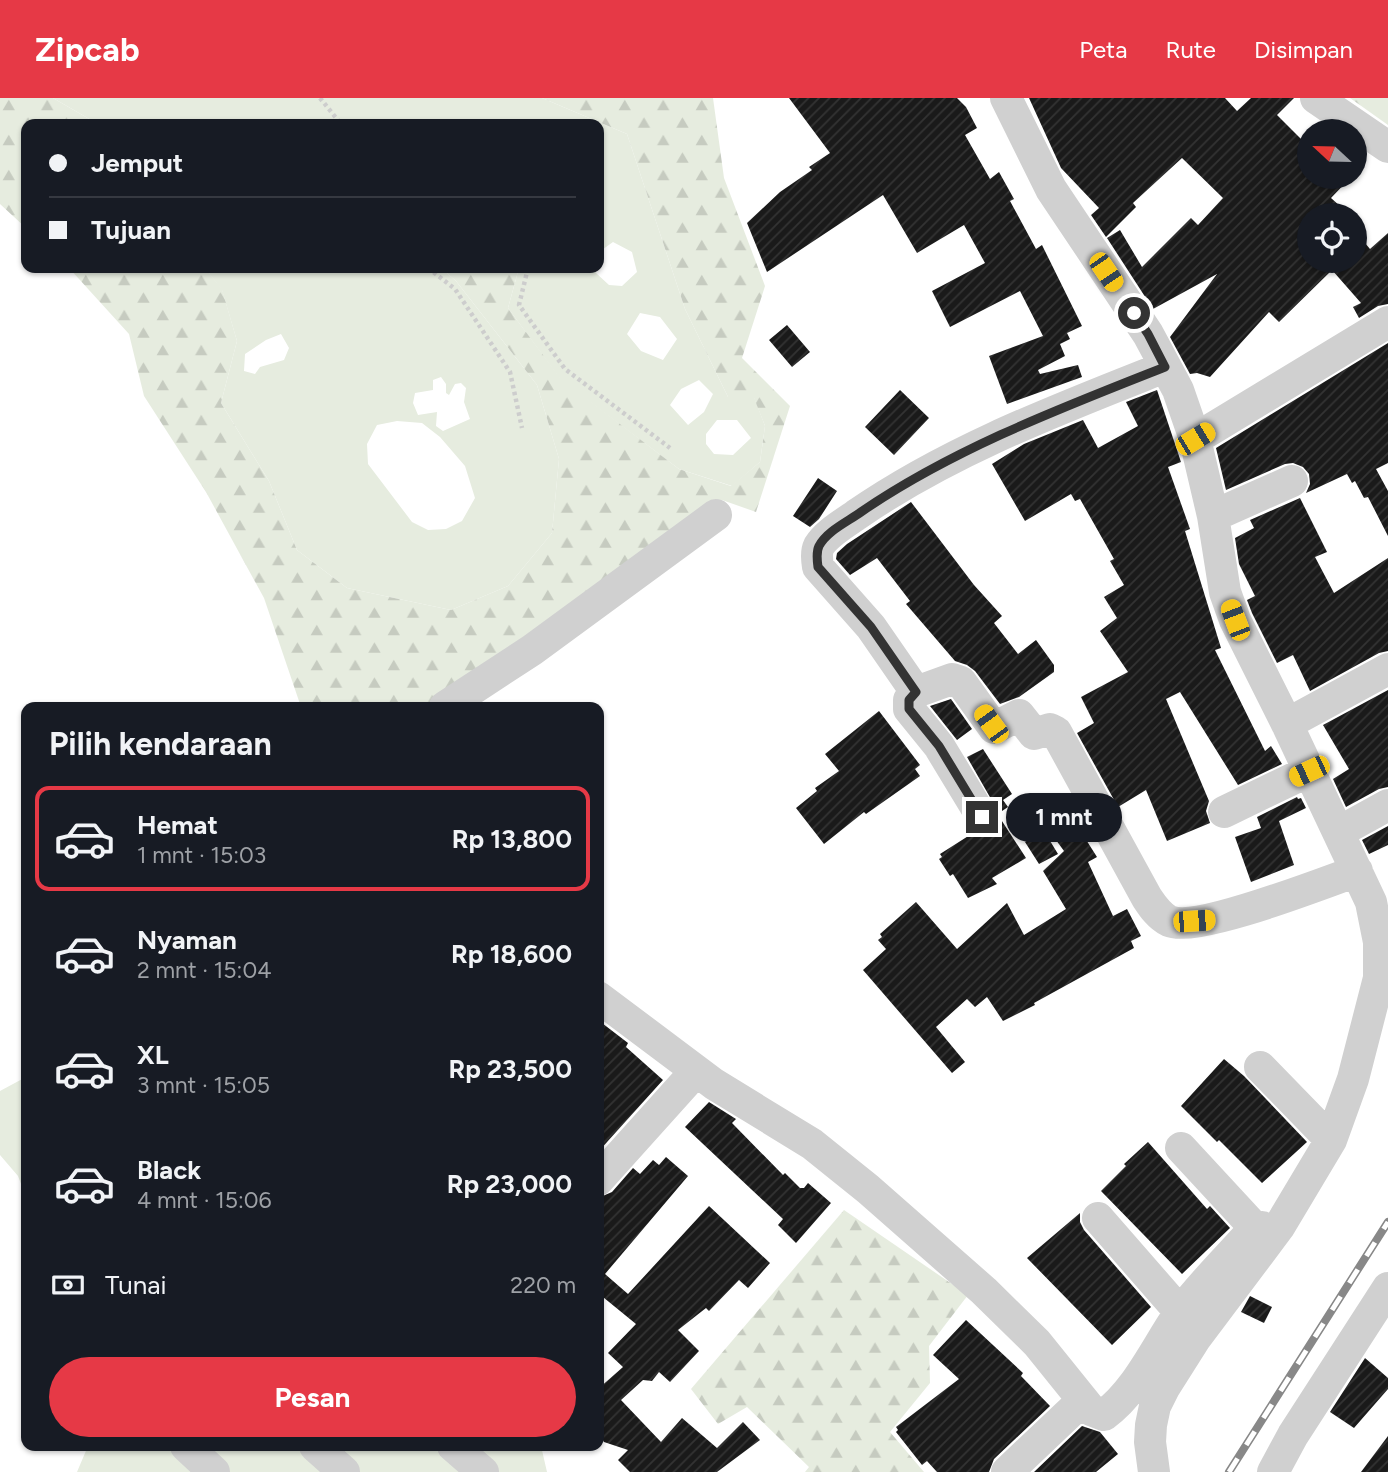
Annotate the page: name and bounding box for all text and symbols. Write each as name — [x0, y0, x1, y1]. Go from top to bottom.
text: Zipcab — [35, 30, 140, 69]
text: Peta — [1079, 35, 1127, 64]
text: Rute — [1165, 35, 1216, 64]
text: Disimpan — [1254, 35, 1353, 64]
north arrow — [1297, 119, 1367, 189]
map controls — [1297, 119, 1367, 273]
text: Jemput — [91, 147, 183, 179]
button: locate — [1297, 203, 1367, 273]
text: Tujuan — [91, 214, 171, 246]
car — [1086, 249, 1127, 295]
route start — [1118, 297, 1150, 329]
car — [1172, 419, 1219, 459]
car — [1218, 597, 1253, 643]
car — [971, 701, 1012, 747]
text: Pilih kendaraan — [49, 725, 272, 763]
car — [1286, 753, 1333, 789]
callout: 1 mnt — [1006, 792, 1122, 842]
route end — [966, 801, 998, 833]
text: 1 mnt — [1035, 803, 1093, 831]
icon: car — [53, 807, 116, 870]
text: Hemat — [137, 809, 218, 841]
text: Rp 13,800 — [452, 823, 572, 855]
text: 1 mnt · 15:03 — [137, 841, 266, 869]
car — [1173, 909, 1216, 933]
icon: car — [53, 922, 116, 985]
text: Nyaman — [137, 924, 237, 956]
text: Rp 18,600 — [451, 938, 572, 970]
text: 2 mnt · 15:04 — [137, 956, 271, 984]
icon: car — [53, 1037, 116, 1100]
text: XL — [137, 1039, 169, 1071]
text: Rp 23,500 — [448, 1053, 572, 1085]
text: 3 mnt · 15:05 — [137, 1071, 270, 1099]
icon: car — [53, 1152, 116, 1215]
text: Black — [137, 1154, 201, 1186]
text: Rp 23,000 — [447, 1168, 572, 1200]
text: 4 mnt · 15:06 — [137, 1186, 272, 1214]
icon: cash — [49, 1266, 87, 1304]
text: Tunai — [105, 1269, 166, 1301]
text: 220 m — [510, 1271, 576, 1299]
button: Pesan — [49, 1357, 576, 1437]

